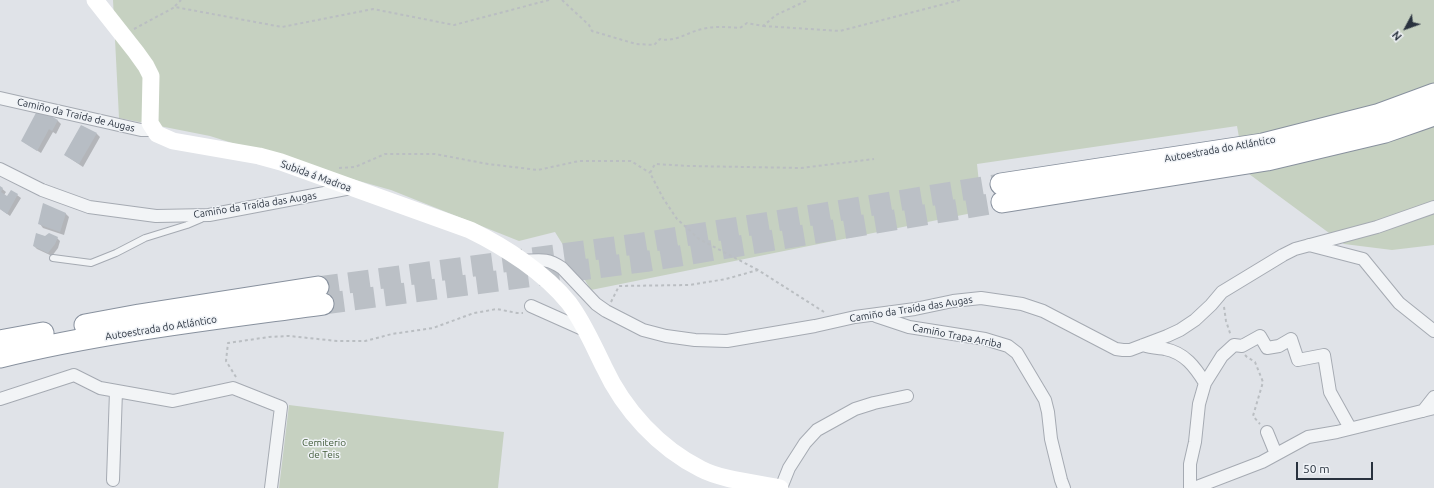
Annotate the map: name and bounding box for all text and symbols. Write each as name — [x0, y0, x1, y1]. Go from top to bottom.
north arrow — [1386, 8, 1426, 48]
text: N — [1390, 29, 1404, 43]
street label: Camiño da Traida de Augas — [16, 96, 136, 134]
street label: Autoestrada do Atlántico — [1163, 133, 1277, 165]
street label: Subida á Madroa — [279, 158, 353, 194]
street label: Camiño da Traída das Augas — [193, 189, 317, 221]
street label: Camiño da Traída das Augas — [849, 293, 973, 325]
street label: Autoestrada do Atlántico — [104, 313, 218, 343]
street label: Camiño Trapa Arriba — [911, 321, 1003, 351]
park label: Cemiterio de Teis — [302, 437, 346, 460]
scale bar — [1298, 454, 1375, 480]
text: 50 m — [1303, 462, 1330, 475]

